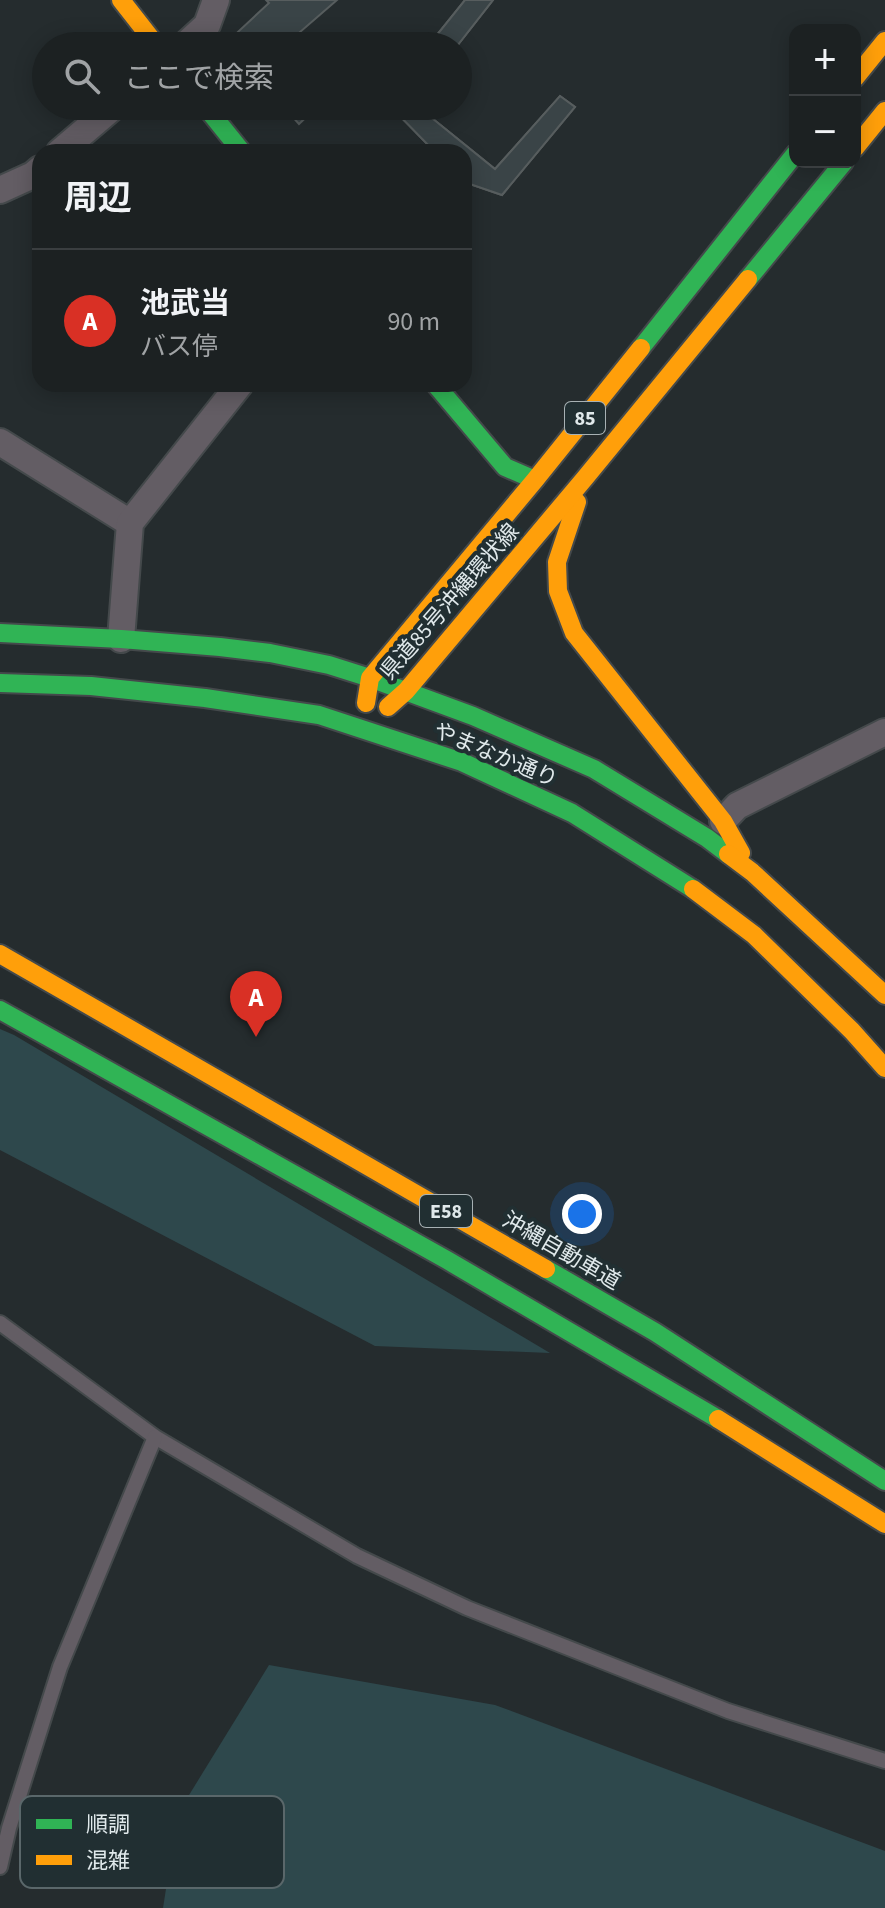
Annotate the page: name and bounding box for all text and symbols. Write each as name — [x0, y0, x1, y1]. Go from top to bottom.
map controls — [789, 24, 861, 168]
button: + — [789, 24, 861, 96]
search box — [32, 32, 472, 120]
icon: search — [60, 54, 104, 98]
text: ここで検索 — [124, 57, 274, 100]
button: − — [789, 96, 861, 168]
text: 周辺 — [64, 174, 132, 223]
text: 池武当 — [140, 282, 230, 325]
text: A — [83, 303, 97, 340]
text: 90 m — [387, 303, 440, 340]
text: バス停 — [140, 328, 218, 365]
road number: 85 — [565, 402, 605, 434]
street label: 県道85号沖縄環状線 — [373, 516, 527, 687]
street label: やまなか通り — [429, 714, 563, 795]
pin: A — [230, 971, 282, 1037]
your location — [562, 1194, 602, 1234]
road number: E58 — [420, 1195, 472, 1227]
street label: 沖縄自動車道 — [496, 1204, 627, 1298]
legend — [20, 1796, 284, 1888]
text: 順調 — [86, 1809, 130, 1841]
text: 混雑 — [86, 1845, 130, 1877]

